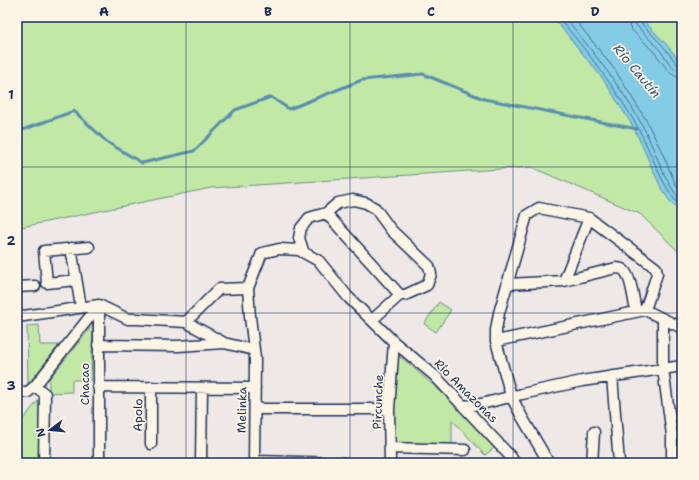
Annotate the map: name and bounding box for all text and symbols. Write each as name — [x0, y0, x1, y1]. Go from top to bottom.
text: A — [99, 3, 109, 20]
text: B — [264, 3, 272, 20]
text: C — [427, 3, 435, 20]
text: D — [590, 3, 600, 20]
water label: Río Cautín — [609, 40, 665, 102]
text: 1 — [8, 86, 14, 103]
text: 2 — [6, 232, 16, 249]
street label: Río Amazonas — [431, 356, 501, 426]
street label: Chacao — [77, 363, 93, 405]
street label: Pircunche — [369, 374, 387, 430]
text: 3 — [6, 377, 16, 394]
street label: Melinka — [234, 386, 250, 433]
street label: Apolo — [130, 398, 146, 432]
north arrow — [30, 410, 70, 450]
text: N — [32, 426, 49, 439]

